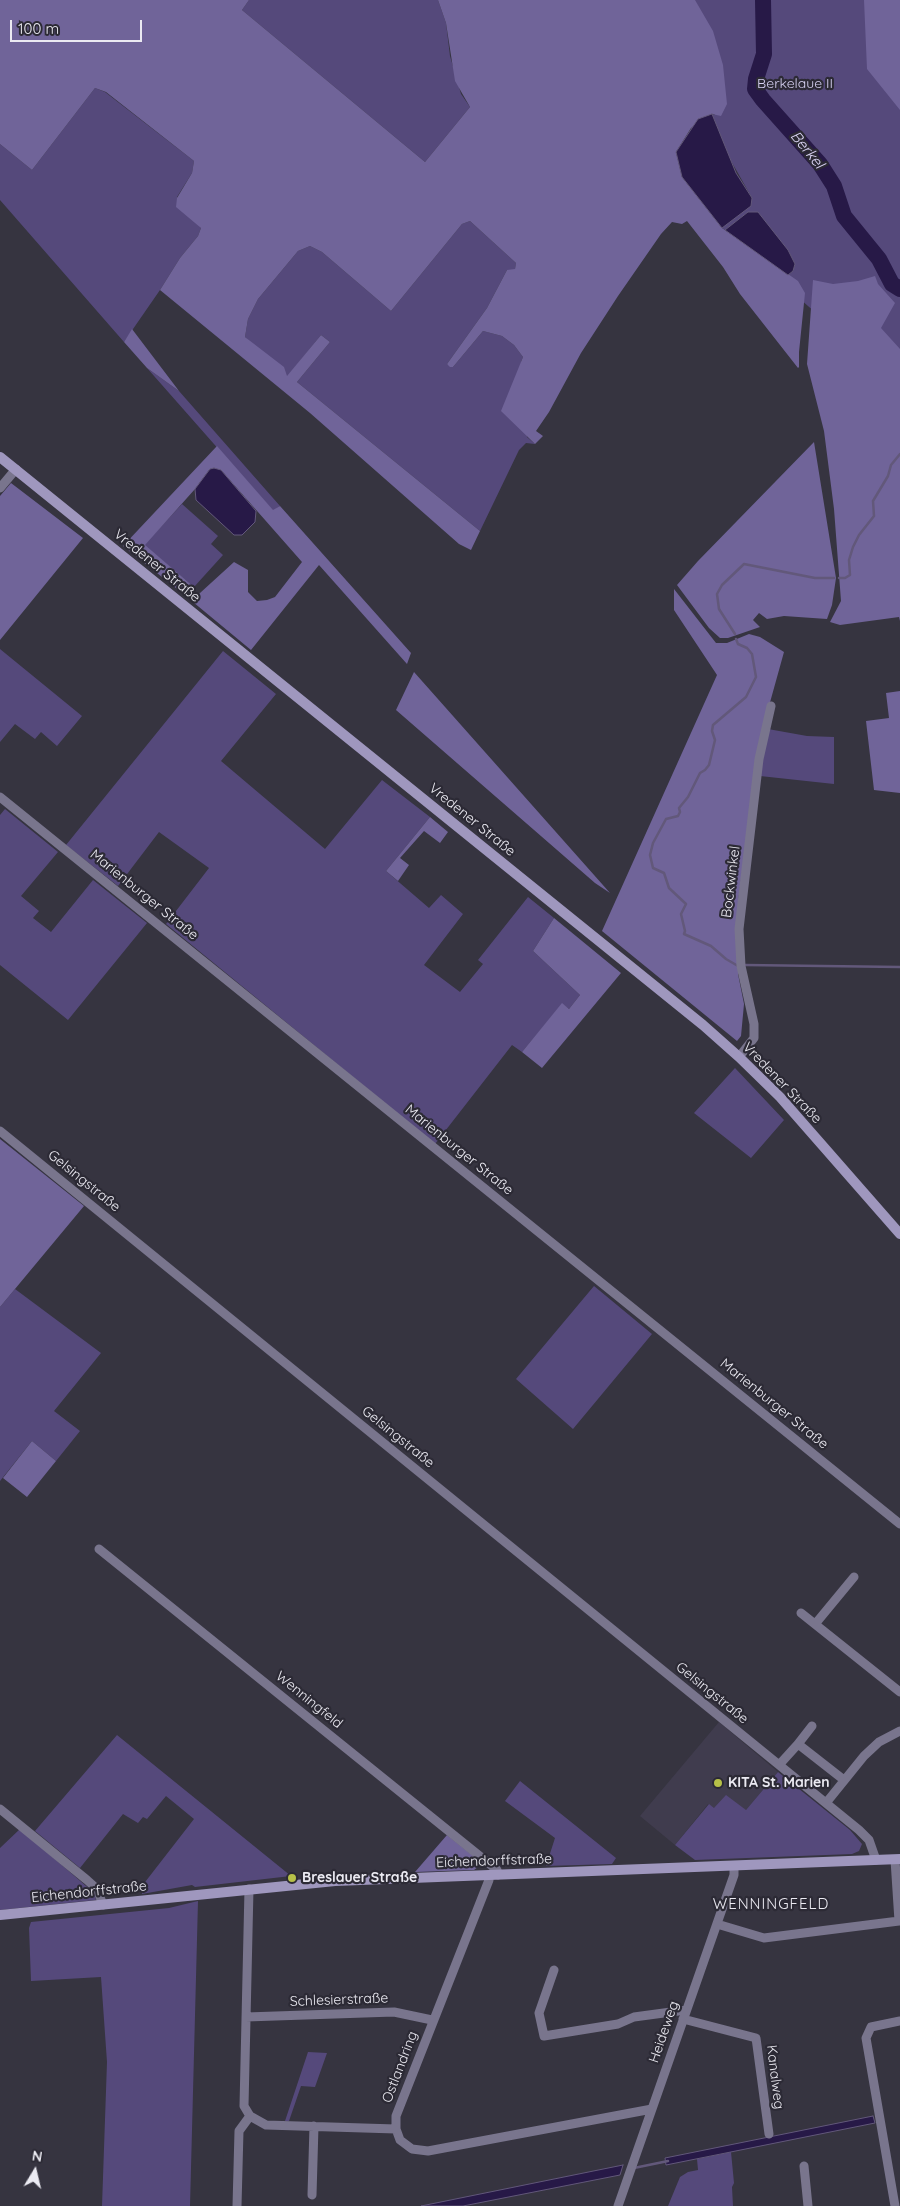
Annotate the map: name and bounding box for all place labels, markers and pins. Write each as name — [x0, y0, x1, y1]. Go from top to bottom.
place label: KITA St. Marien — [728, 1775, 830, 1791]
marker: KITA St. Marien — [712, 1777, 724, 1789]
place label: Breslauer Straße — [302, 1870, 417, 1886]
marker: Breslauer Straße — [286, 1872, 298, 1884]

